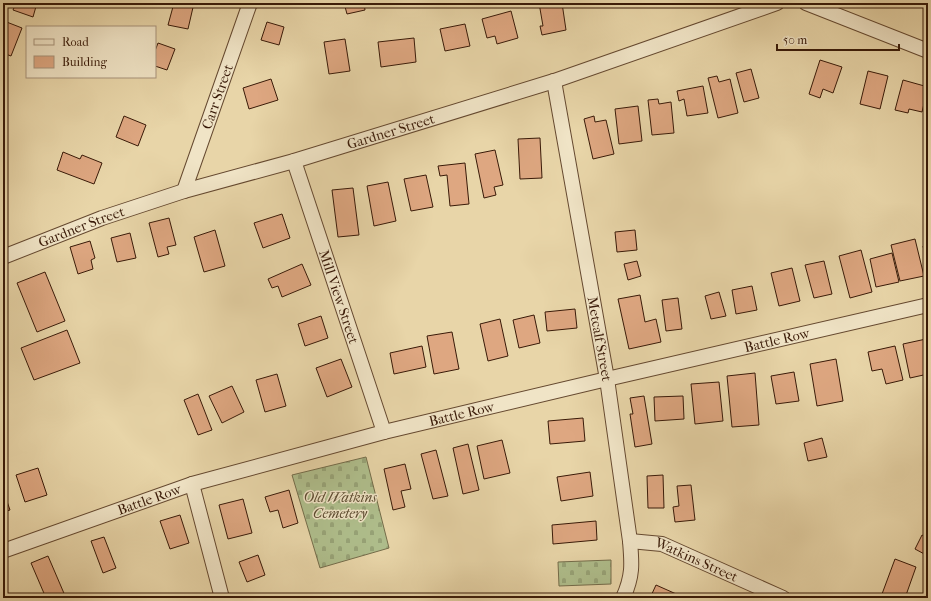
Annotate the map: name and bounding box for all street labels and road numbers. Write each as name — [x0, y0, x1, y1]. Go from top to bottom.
street label: Carr Street — [198, 62, 236, 131]
street label: Gardner Street — [345, 110, 437, 153]
street label: Gardner Street — [36, 203, 126, 251]
street label: Mill View Street — [316, 247, 363, 346]
street label: Metcalf Street — [584, 295, 616, 383]
street label: Battle Row — [743, 324, 812, 356]
street label: Battle Row — [427, 398, 496, 430]
street label: Battle Row — [115, 480, 184, 518]
street label: Watkins Street — [652, 533, 741, 585]

